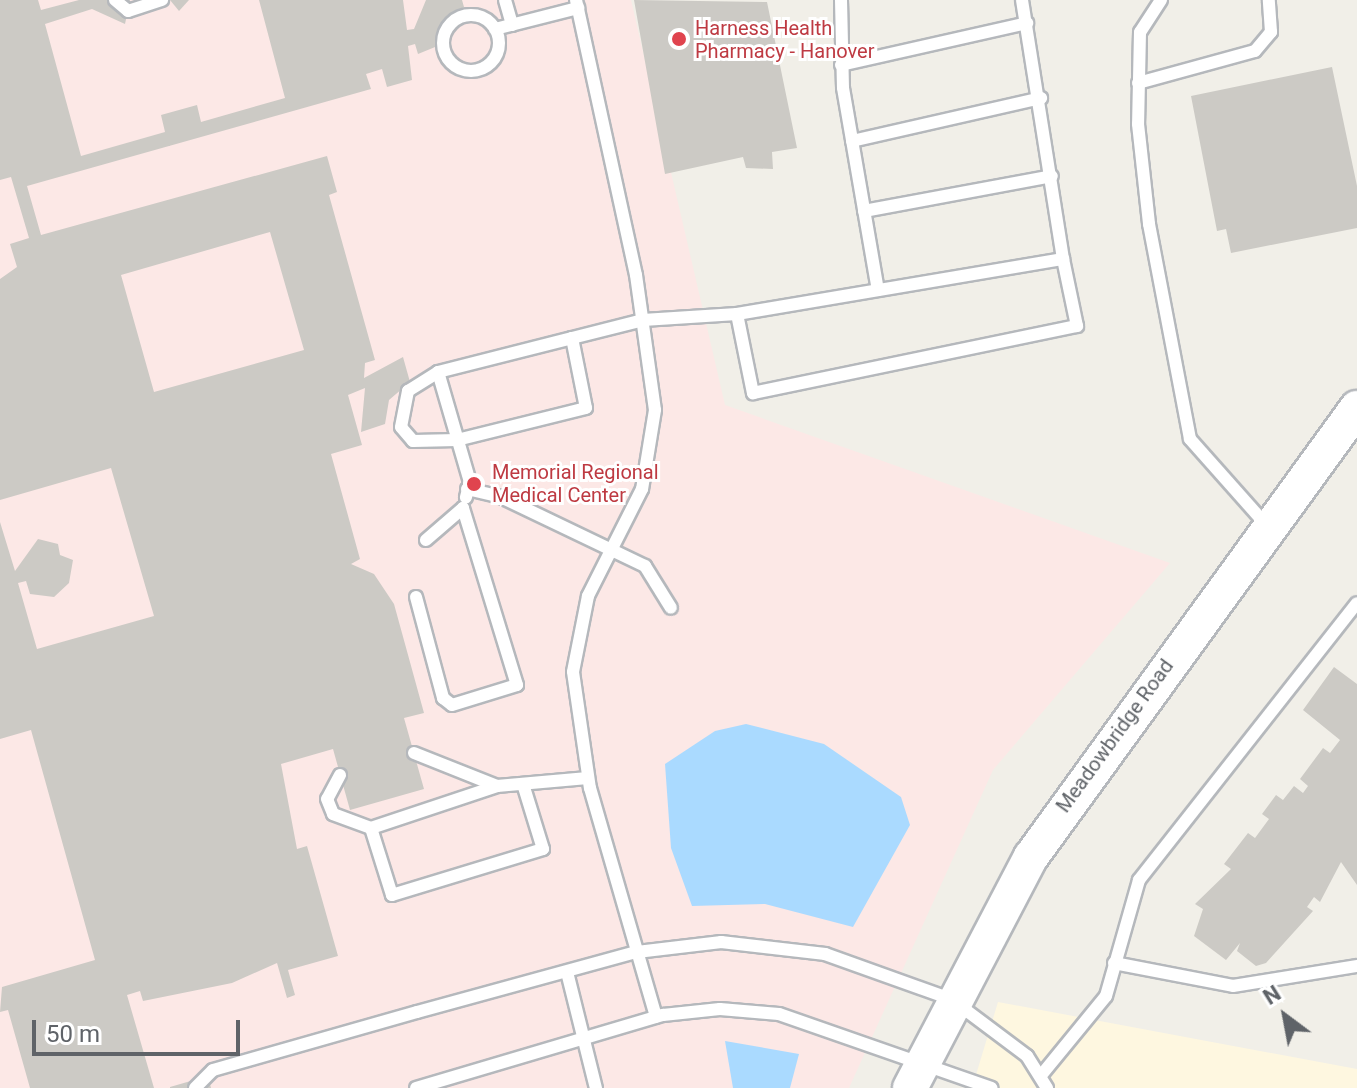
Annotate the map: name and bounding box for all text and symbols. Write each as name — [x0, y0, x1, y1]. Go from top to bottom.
place label: Harness Health Pharmacy - Hanover — [695, 16, 874, 63]
marker: Harness Health Pharmacy - Hanover — [670, 30, 688, 48]
place label: Memorial Regional Medical Center — [492, 460, 659, 507]
marker: Memorial Regional Medical Center — [463, 473, 485, 495]
street label: Meadowbridge Road — [1051, 655, 1179, 817]
north arrow — [1245, 976, 1325, 1056]
text: N — [1259, 981, 1285, 1010]
scale bar — [36, 1004, 244, 1054]
text: 50 m — [46, 1020, 100, 1048]

